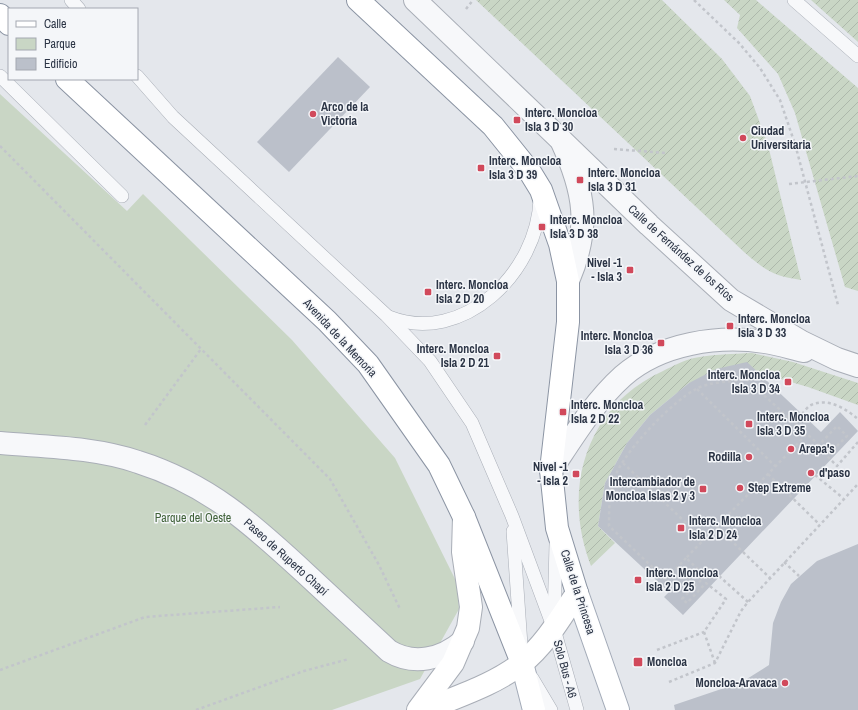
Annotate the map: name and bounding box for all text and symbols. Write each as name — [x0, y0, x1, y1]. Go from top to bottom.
legend — [8, 8, 138, 80]
text: Calle — [44, 16, 66, 32]
text: Parque — [44, 36, 76, 52]
text: Edificio — [44, 56, 77, 72]
place label: Arco de la Victoria — [321, 99, 369, 129]
place label: Interc. Moncloa Isla 3 D 30 — [525, 105, 598, 135]
marker: Arco de la Victoria — [308, 109, 318, 119]
marker: Interc. Moncloa Isla 3 D 30 — [512, 115, 522, 125]
place label: Ciudad Universitaria — [751, 123, 811, 153]
marker: Ciudad Universitaria — [738, 133, 748, 143]
place label: Interc. Moncloa Isla 3 D 39 — [489, 153, 562, 183]
marker: Interc. Moncloa Isla 3 D 39 — [476, 163, 486, 173]
place label: Interc. Moncloa Isla 3 D 31 — [588, 165, 661, 195]
marker: Interc. Moncloa Isla 3 D 31 — [575, 175, 585, 185]
street label: Calle de Fernández de los Ríos — [625, 201, 737, 305]
place label: Interc. Moncloa Isla 3 D 38 — [550, 212, 623, 242]
marker: Interc. Moncloa Isla 3 D 38 — [537, 222, 547, 232]
place label: Nivel -1 - Isla 3 — [587, 255, 623, 285]
marker: Nivel -1 - Isla 3 — [625, 265, 635, 275]
place label: Interc. Moncloa Isla 2 D 20 — [436, 277, 509, 307]
marker: Interc. Moncloa Isla 2 D 20 — [423, 287, 433, 297]
street label: Avenida de la Memoria — [299, 295, 381, 381]
place label: Interc. Moncloa Isla 3 D 33 — [738, 311, 811, 341]
marker: Interc. Moncloa Isla 3 D 33 — [725, 321, 735, 331]
place label: Interc. Moncloa Isla 3 D 36 — [581, 328, 654, 358]
marker: Interc. Moncloa Isla 3 D 36 — [656, 338, 666, 348]
place label: Interc. Moncloa Isla 2 D 21 — [417, 341, 490, 371]
marker: Interc. Moncloa Isla 2 D 21 — [492, 351, 502, 361]
place label: Interc. Moncloa Isla 3 D 34 — [708, 367, 781, 397]
marker: Interc. Moncloa Isla 3 D 34 — [783, 377, 793, 387]
place label: Interc. Moncloa Isla 2 D 22 — [571, 397, 644, 427]
marker: Interc. Moncloa Isla 2 D 22 — [558, 407, 568, 417]
place label: Interc. Moncloa Isla 3 D 35 — [757, 409, 830, 439]
marker: Interc. Moncloa Isla 3 D 35 — [744, 419, 754, 429]
place label: Arepa's — [799, 441, 835, 457]
marker: Arepa's — [786, 444, 796, 454]
place label: Rodilla — [708, 449, 742, 465]
marker: Rodilla — [744, 452, 754, 462]
place label: Nivel -1 - Isla 2 — [533, 459, 569, 489]
place label: d'paso — [819, 465, 850, 481]
marker: d'paso — [806, 468, 816, 478]
marker: Nivel -1 - Isla 2 — [571, 469, 581, 479]
place label: Intercambiador de Moncloa Islas 2 y 3 — [606, 474, 696, 504]
place label: Step Extreme — [748, 480, 811, 496]
marker: Step Extreme — [735, 483, 745, 493]
marker: Intercambiador de Moncloa Islas 2 y 3 — [698, 484, 708, 494]
park label: Parque del Oeste — [155, 510, 231, 526]
place label: Interc. Moncloa Isla 2 D 24 — [689, 513, 762, 543]
street label: Paseo de Ruperto Chapí — [240, 515, 332, 599]
marker: Interc. Moncloa Isla 2 D 24 — [676, 523, 686, 533]
street label: Calle de la Princesa — [557, 548, 599, 637]
place label: Interc. Moncloa Isla 2 D 25 — [646, 565, 719, 595]
marker: Interc. Moncloa Isla 2 D 25 — [633, 575, 643, 585]
street label: Solo Bus - A6 — [550, 638, 580, 700]
place label: Moncloa — [647, 654, 687, 670]
marker: Moncloa — [632, 656, 644, 668]
place label: Moncloa-Aravaca — [696, 675, 778, 691]
marker: Moncloa-Aravaca — [780, 678, 790, 688]

